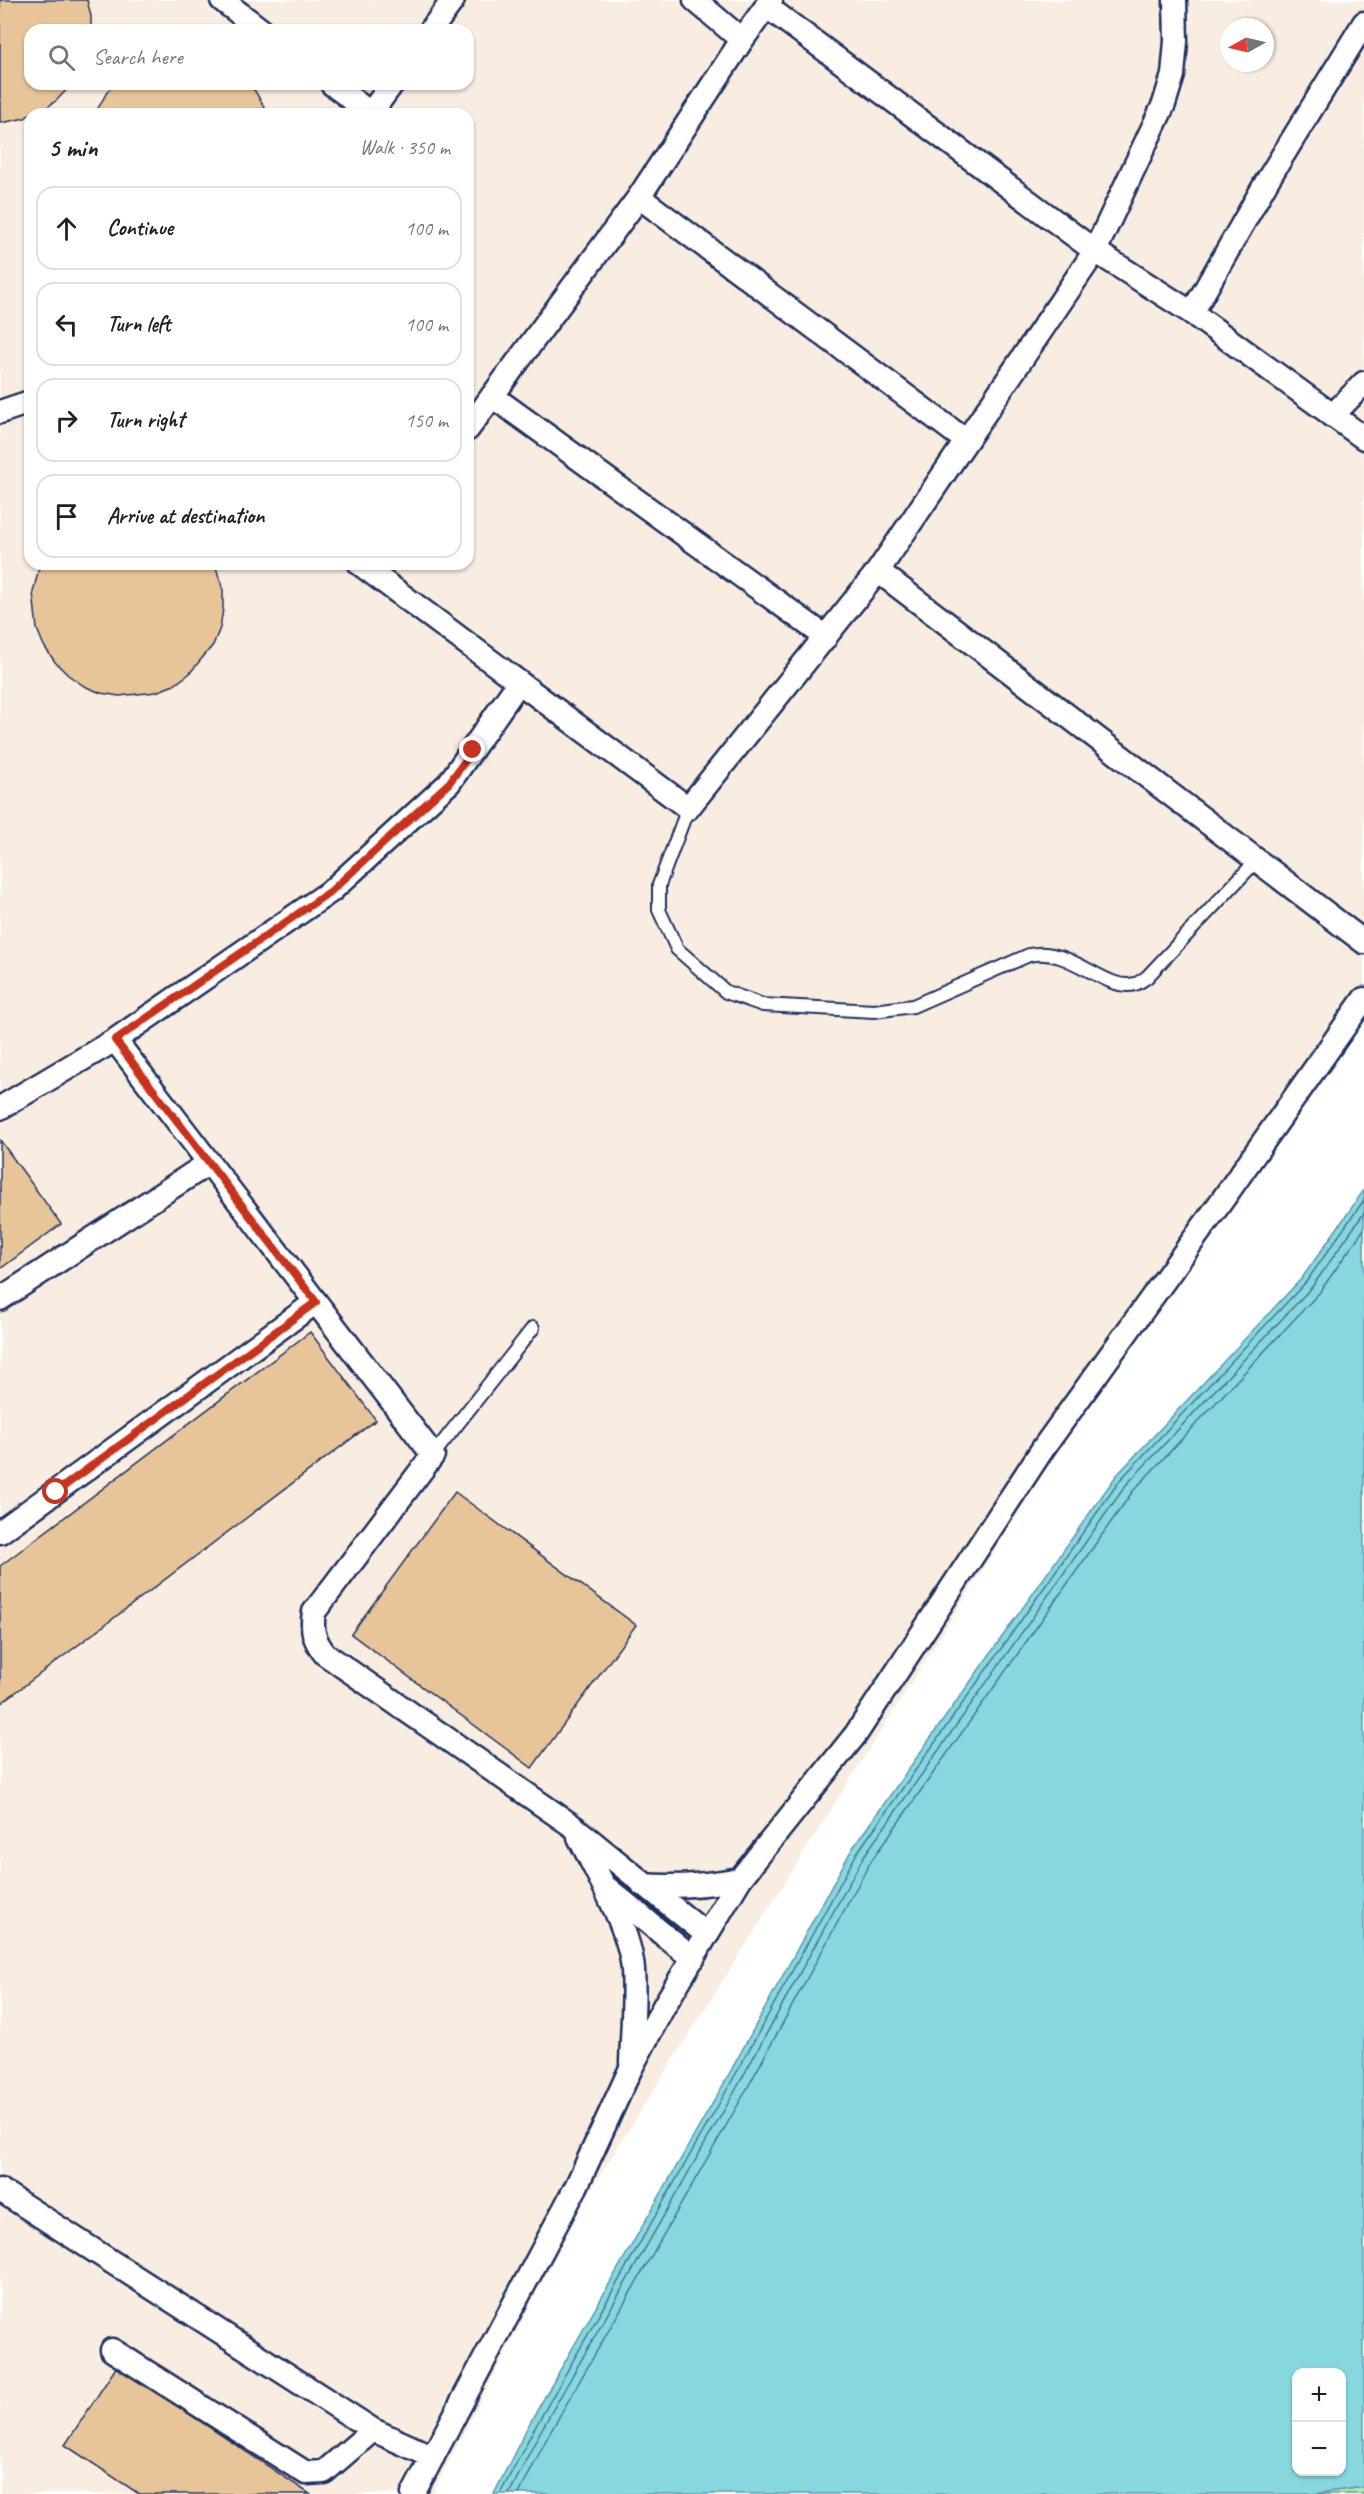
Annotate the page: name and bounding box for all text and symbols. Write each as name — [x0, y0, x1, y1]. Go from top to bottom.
north arrow — [1220, 18, 1274, 72]
search box — [24, 24, 474, 90]
icon: search — [45, 41, 78, 74]
text: Search here — [93, 43, 183, 71]
text: 5 min — [48, 131, 97, 164]
text: Walk · 350 m — [360, 135, 450, 160]
icon: ahead — [50, 212, 83, 245]
text: Continue — [107, 214, 173, 242]
text: 100 m — [405, 216, 448, 241]
icon: left — [50, 308, 83, 341]
text: Turn left — [107, 310, 171, 338]
text: 100 m — [405, 312, 448, 337]
icon: right — [50, 404, 83, 437]
text: Turn right — [107, 406, 184, 434]
text: 150 m — [405, 408, 448, 433]
icon: arrive — [50, 500, 83, 533]
text: Arrive at destination — [107, 502, 264, 530]
route end — [459, 736, 485, 762]
route start — [42, 1478, 68, 1504]
map controls — [1292, 2368, 1346, 2476]
button: + — [1292, 2368, 1346, 2422]
button: − — [1292, 2422, 1346, 2476]

